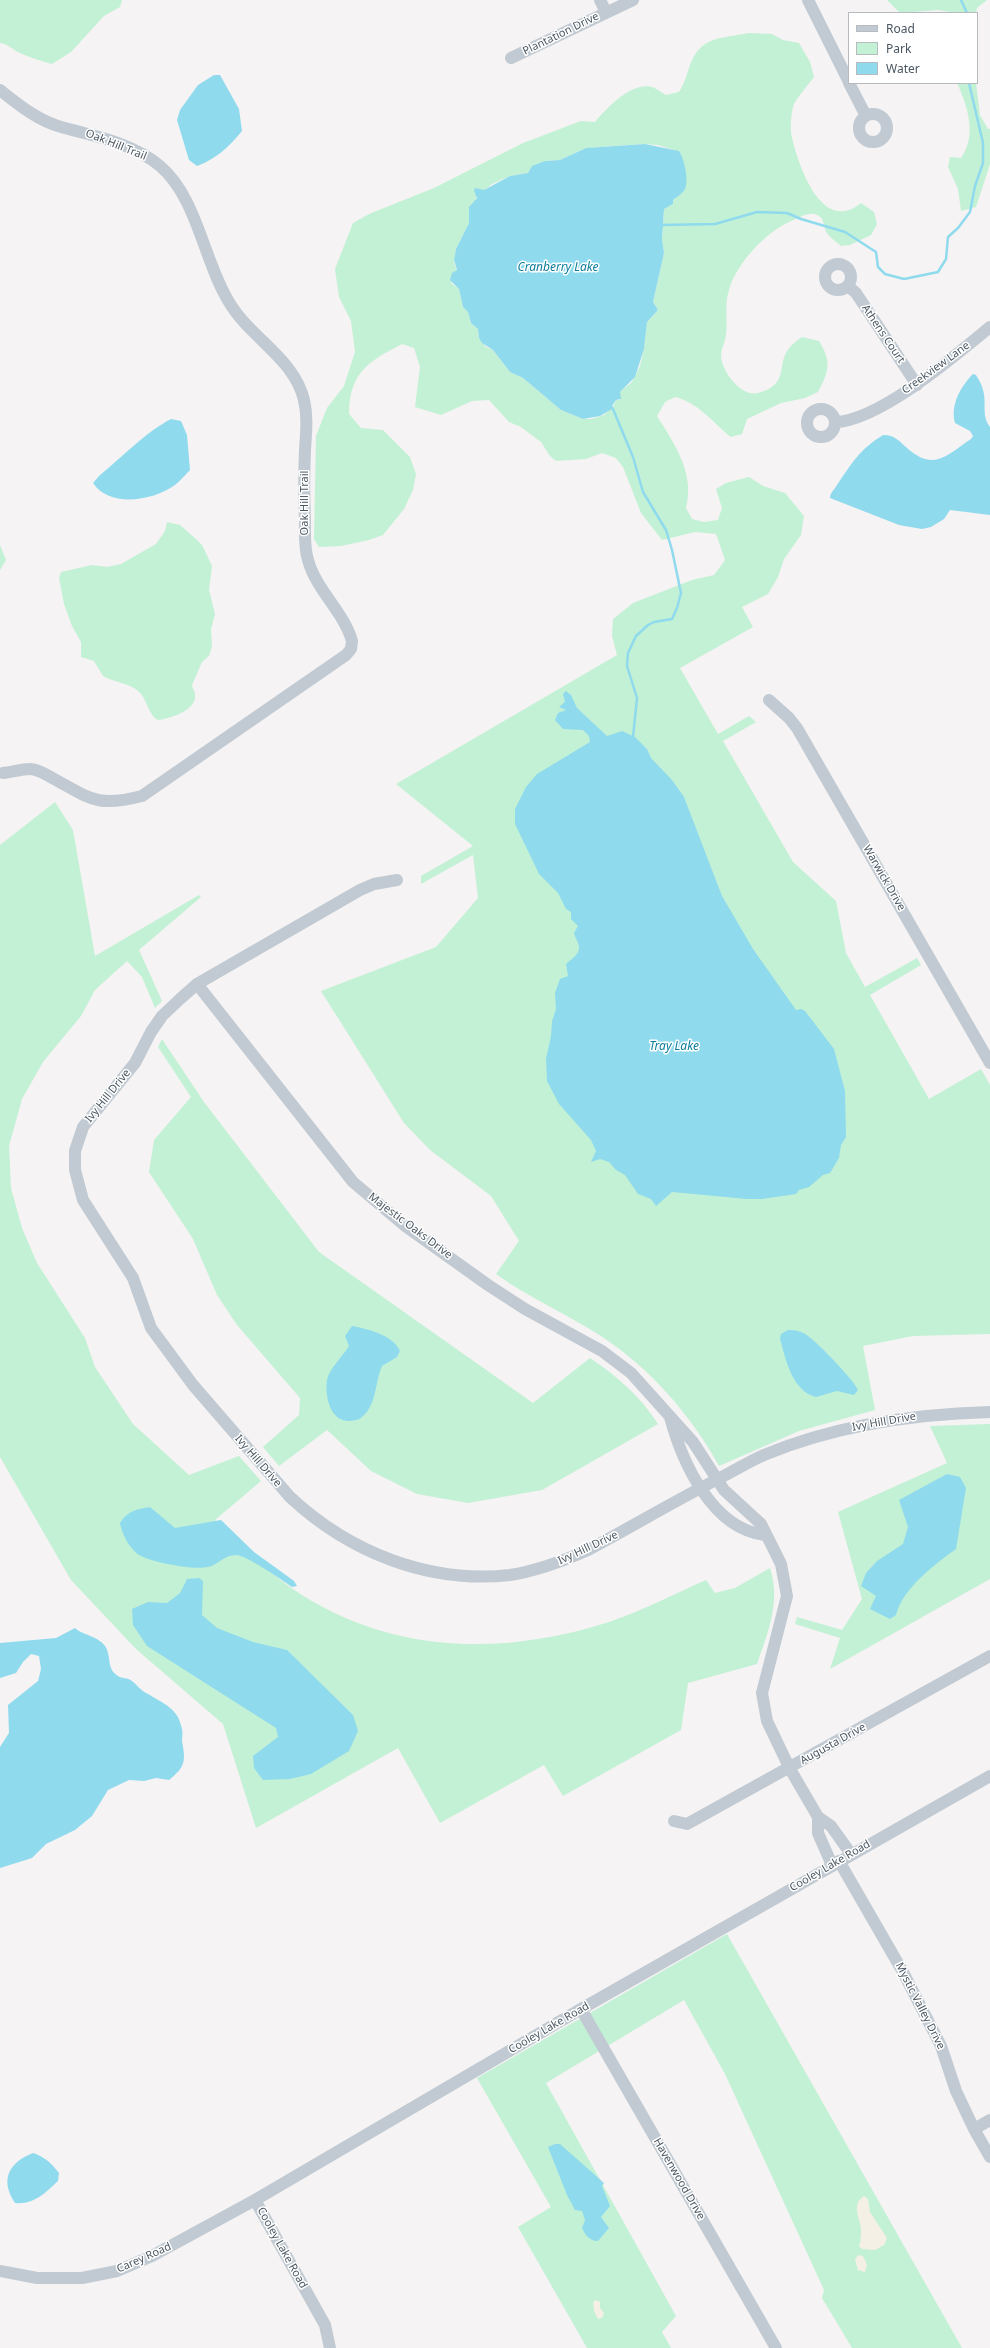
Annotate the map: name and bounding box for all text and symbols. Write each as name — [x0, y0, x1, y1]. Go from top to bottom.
street label: Plantation Drive — [521, 10, 601, 58]
legend — [848, 12, 978, 84]
text: Road — [886, 20, 915, 37]
text: Park — [886, 40, 911, 57]
text: Water — [886, 60, 920, 77]
street label: Oak Hill Trail — [84, 127, 148, 163]
water label: Cranberry Lake — [518, 261, 598, 275]
street label: Athens Court — [859, 302, 907, 366]
street label: Creekview Lane — [900, 339, 972, 397]
street label: Oak Hill Trail — [298, 471, 312, 535]
street label: Warwick Drive — [860, 843, 908, 913]
water label: Tray Lake — [649, 1040, 699, 1054]
street label: Ivy Hill Drive — [83, 1067, 133, 1125]
street label: Majestic Oaks Drive — [366, 1190, 454, 1262]
street label: Ivy Hill Drive — [851, 1410, 917, 1434]
street label: Ivy Hill Drive — [232, 1432, 284, 1490]
street label: Ivy Hill Drive — [556, 1528, 620, 1568]
street label: Augusta Drive — [798, 1721, 868, 1767]
street label: Cooley Lake Road — [787, 1838, 873, 1894]
street label: Mystic Valley Drive — [892, 1960, 948, 2052]
street label: Cooley Lake Road — [506, 2000, 592, 2056]
street label: Havenwood Drive — [650, 2136, 708, 2222]
street label: Cooley Lake Road — [254, 2205, 310, 2291]
street label: Carey Road — [115, 2240, 173, 2276]

